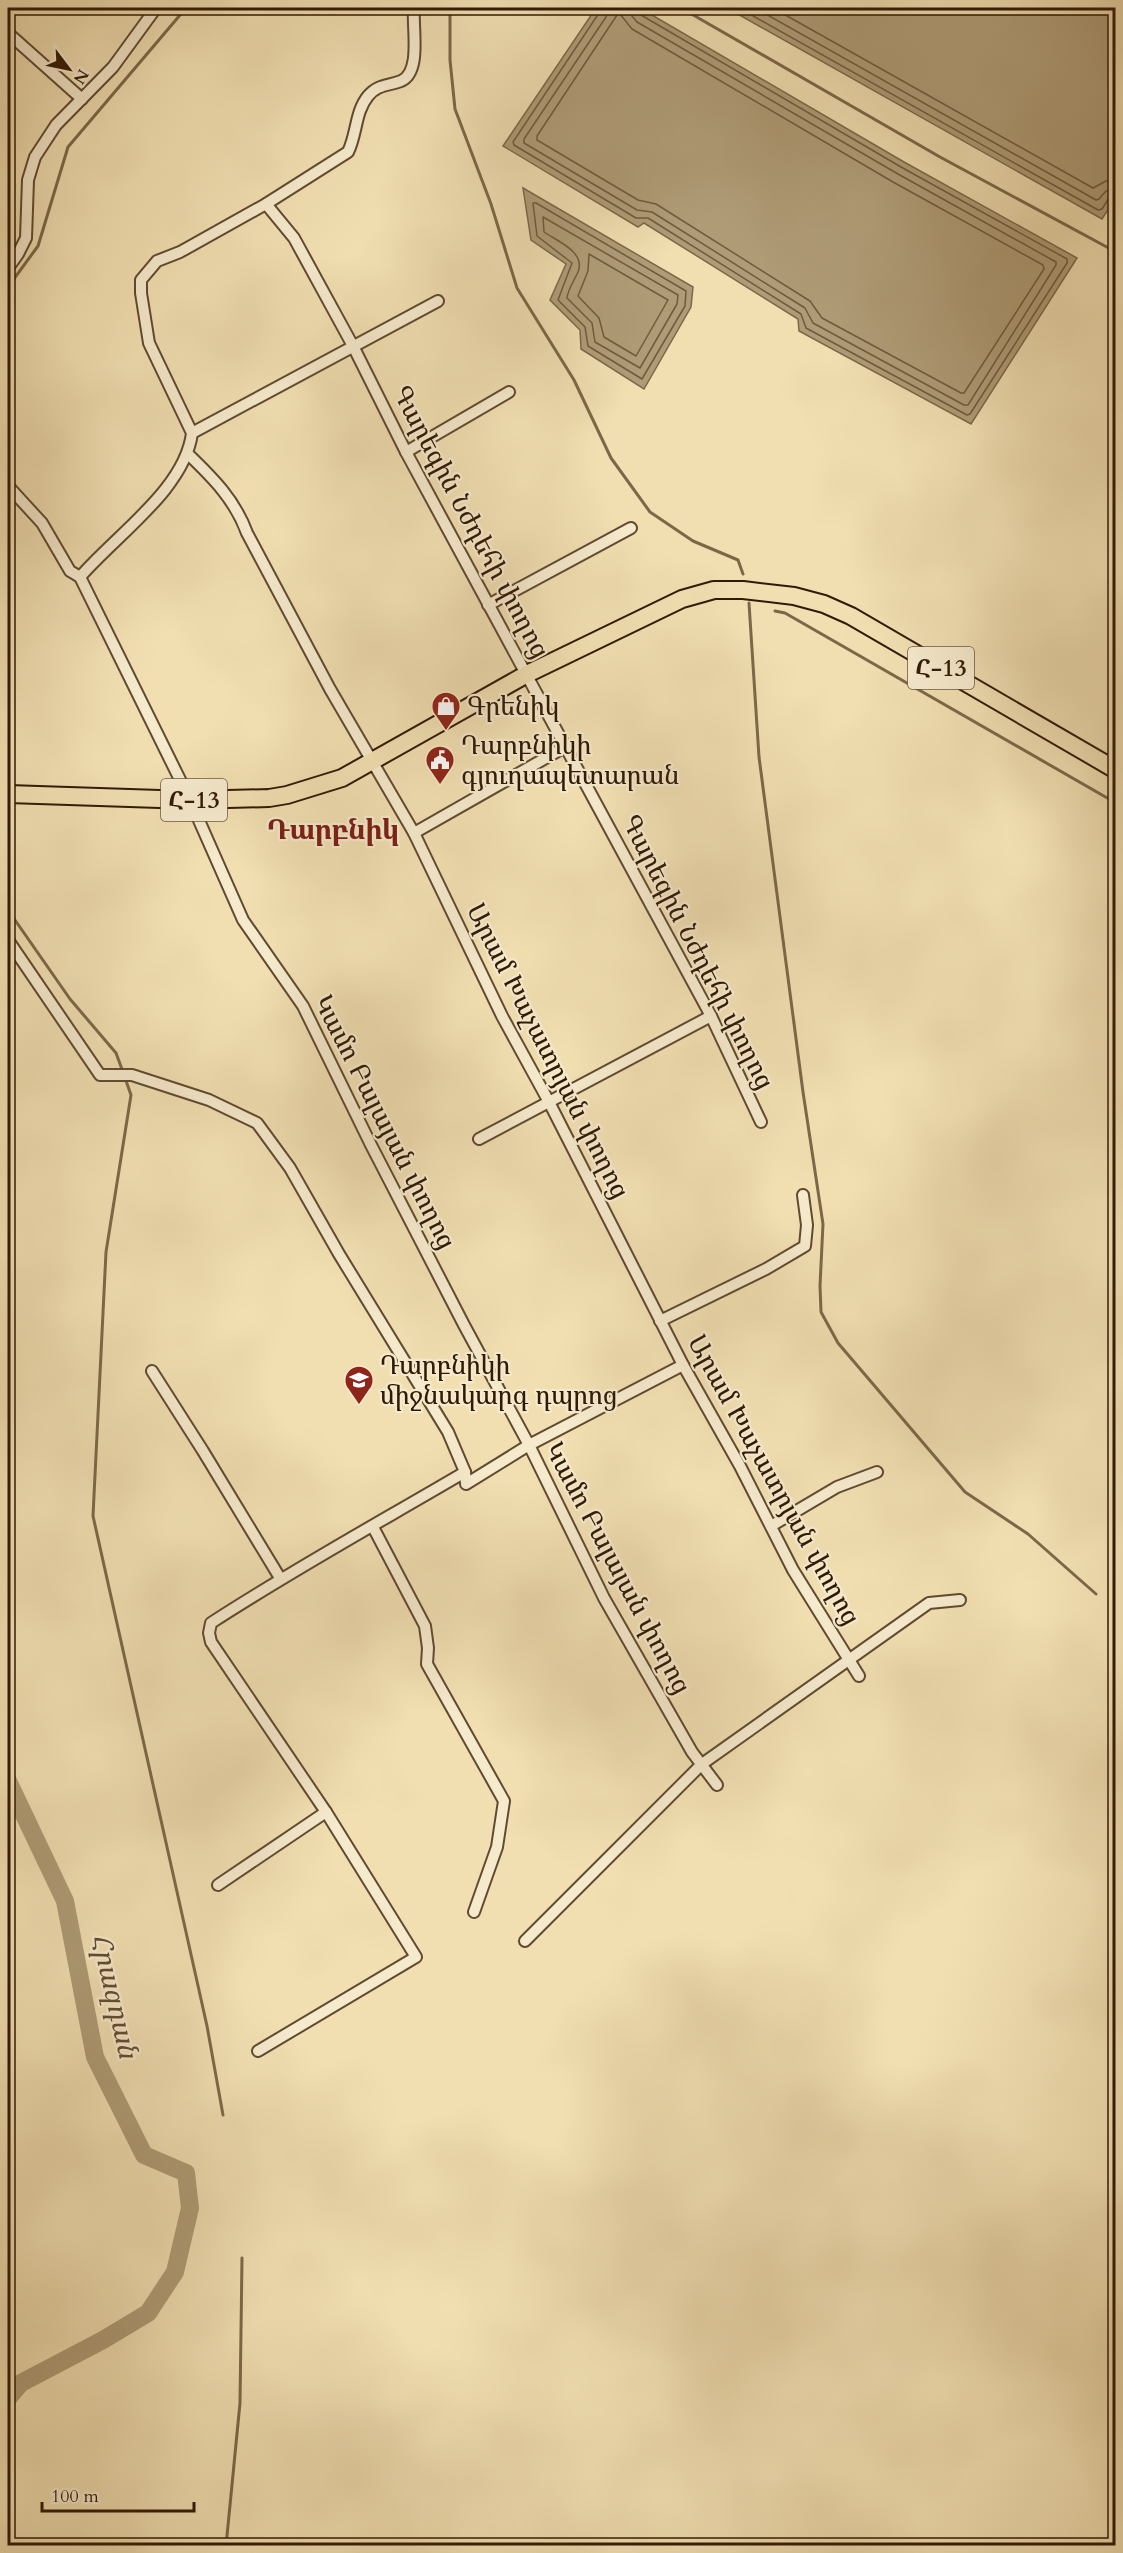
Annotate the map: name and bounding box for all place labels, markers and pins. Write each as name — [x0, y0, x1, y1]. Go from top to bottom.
place label: Գրենիկ — [467, 689, 559, 724]
shop icon: Գրենիկ — [430, 690, 462, 732]
place label: Դարբնիկի գյուղապետարան — [461, 728, 679, 793]
public building icon: Դարբնիկի գյուղապետարան — [424, 744, 456, 786]
place label: Դարբնիկի միջնակարգ դպրոց — [380, 1348, 618, 1413]
school or university icon: Դարբնիկի միջնակարգ դպրոց — [343, 1364, 375, 1406]

